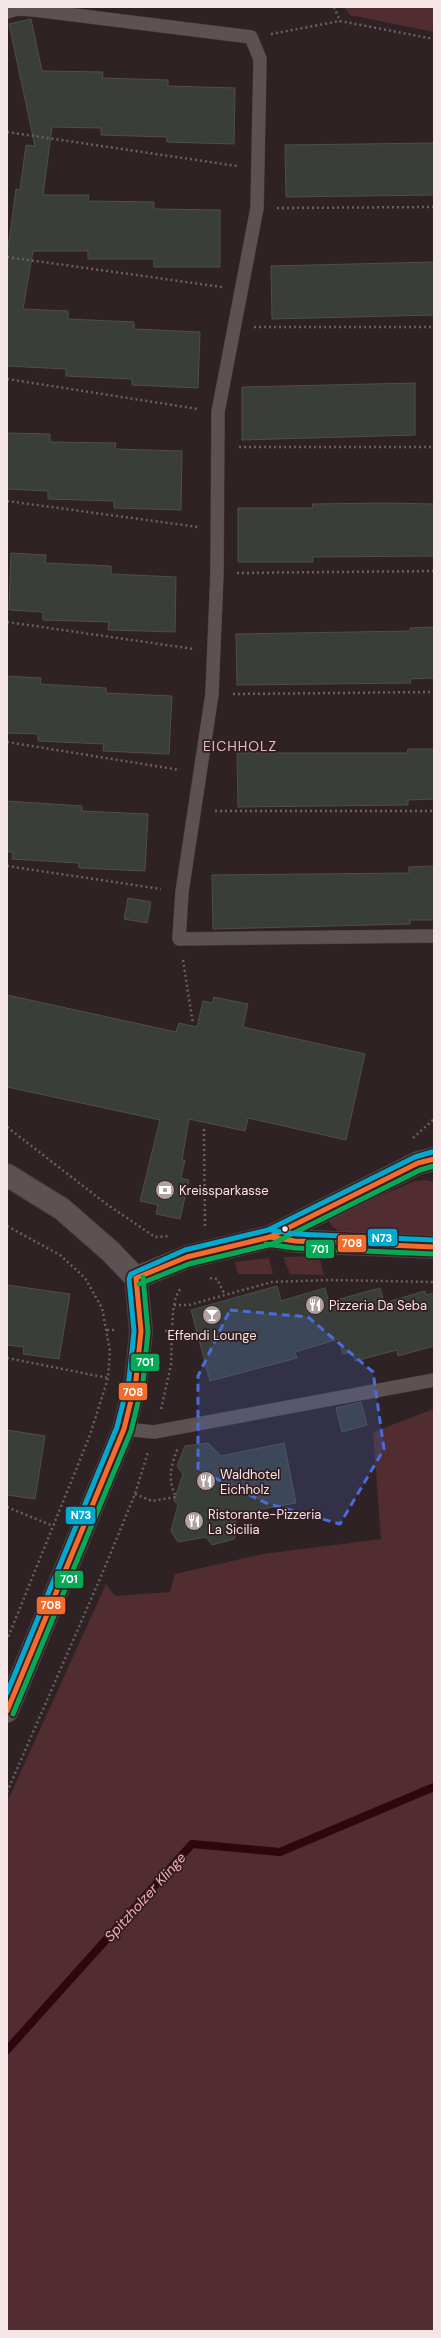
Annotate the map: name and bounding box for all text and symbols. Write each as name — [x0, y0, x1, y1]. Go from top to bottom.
district label: EICHHOLZ — [203, 737, 277, 755]
bank icon: Kreissparkasse — [154, 1179, 176, 1201]
place label: Kreissparkasse — [179, 1182, 269, 1199]
unlabelled marker — [280, 1224, 290, 1234]
line badge: N73 — [367, 1228, 398, 1247]
text: N73 — [372, 1231, 392, 1245]
line badge: 708 — [337, 1234, 367, 1253]
text: 708 — [342, 1236, 362, 1250]
line badge: 701 — [305, 1239, 335, 1259]
text: 701 — [311, 1242, 329, 1256]
restaurant icon: Pizzeria Da Seba — [304, 1294, 326, 1316]
place label: Pizzeria Da Seba — [329, 1297, 427, 1314]
bar icon: Effendi Lounge — [201, 1304, 223, 1326]
place label: Effendi Lounge — [167, 1327, 257, 1344]
line badge: 701 — [130, 1353, 160, 1372]
text: 701 — [136, 1355, 154, 1369]
line badge: 708 — [118, 1382, 148, 1401]
text: 708 — [123, 1385, 143, 1399]
place label: Waldhotel Eichholz — [220, 1466, 280, 1498]
restaurant icon: Waldhotel Eichholz — [195, 1470, 217, 1492]
line badge: N73 — [65, 1506, 96, 1525]
place label: Ristorante-Pizzeria La Sicilia — [208, 1506, 321, 1538]
text: N73 — [71, 1508, 91, 1522]
restaurant icon: Ristorante-Pizzeria La Sicilia — [183, 1510, 205, 1532]
line badge: 701 — [54, 1570, 84, 1589]
text: 701 — [60, 1572, 78, 1586]
line badge: 708 — [36, 1596, 66, 1615]
text: 708 — [41, 1598, 61, 1612]
water label: Spitzholzer Klinge — [100, 1849, 190, 1945]

